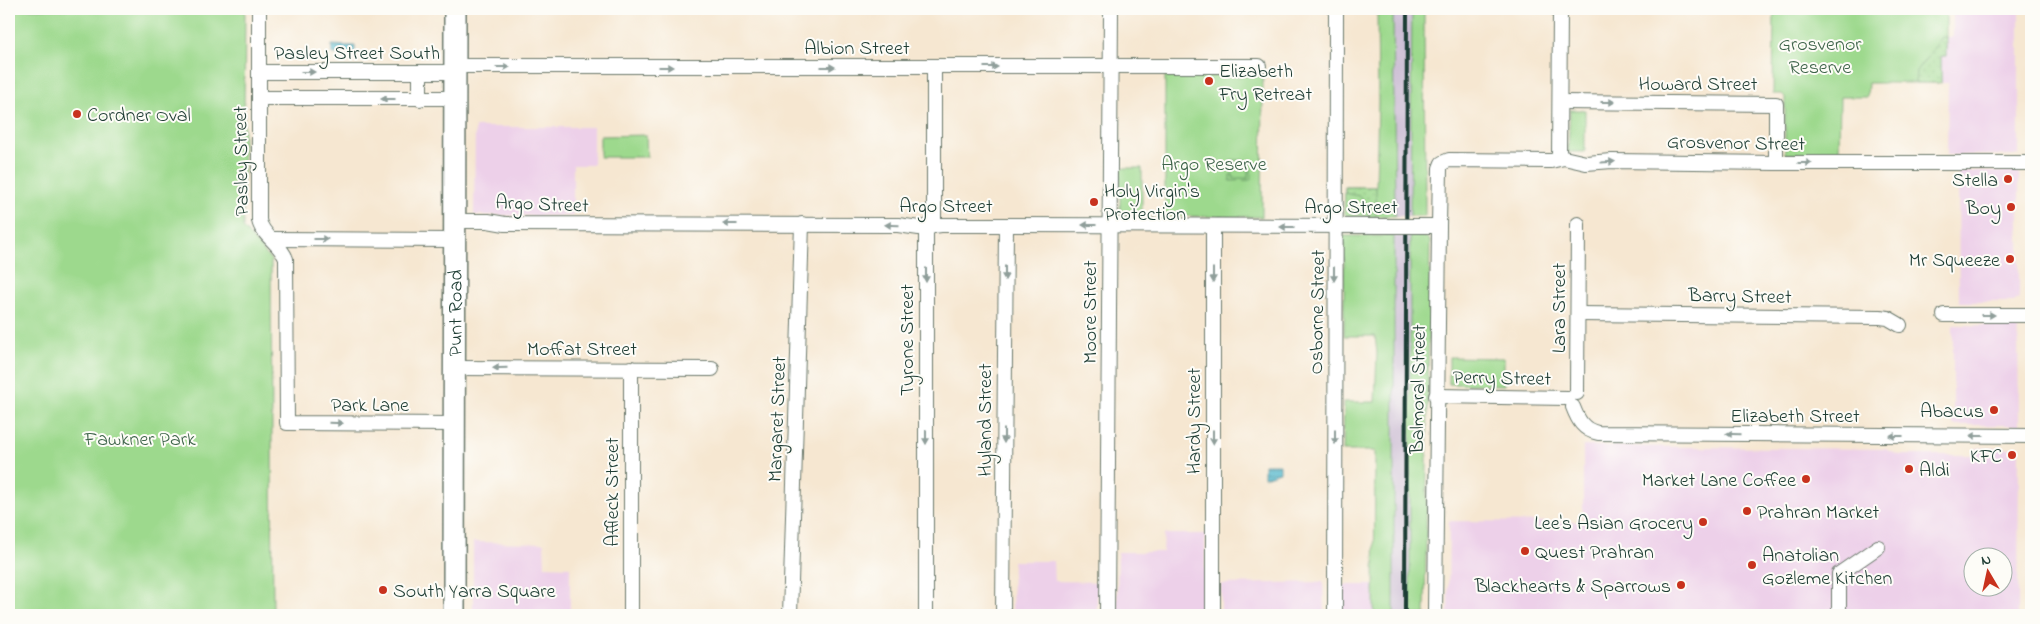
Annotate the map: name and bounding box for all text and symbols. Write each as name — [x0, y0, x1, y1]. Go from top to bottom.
park label: Grosvenor Reserve — [1778, 31, 1862, 83]
street label: Albion Street — [804, 35, 910, 64]
street label: Pasley Street South — [274, 40, 440, 69]
place label: Elizabeth Fry Retreat — [1218, 58, 1312, 110]
one-way arrow — [495, 63, 511, 71]
one-way arrow — [658, 63, 674, 71]
one-way arrow — [820, 63, 836, 71]
one-way arrow — [983, 63, 999, 71]
one-way arrow — [300, 68, 316, 76]
street label: Howard Street — [1639, 71, 1758, 100]
marker: Elizabeth Fry Retreat — [1203, 75, 1215, 87]
one-way arrow — [380, 95, 396, 103]
one-way arrow — [1601, 98, 1617, 106]
place label: Cordner Oval — [87, 102, 191, 131]
street label: Pasley Street — [227, 105, 258, 216]
marker: Cordner Oval — [71, 108, 83, 120]
street label: Grosvenor Street — [1666, 129, 1806, 160]
park label: Argo Reserve — [1161, 151, 1267, 181]
one-way arrow — [1600, 157, 1616, 165]
one-way arrow — [1797, 159, 1813, 167]
place label: Stella — [1952, 167, 1998, 196]
marker: Stella — [2002, 173, 2014, 185]
place label: Holy Virgin's Protection — [1104, 178, 1200, 230]
street label: Argo Street — [495, 189, 589, 223]
street label: Argo Street — [899, 193, 993, 223]
street label: Argo Street — [1304, 194, 1398, 224]
place label: Boy — [1965, 195, 2001, 224]
marker: Holy Virgin's Protection — [1088, 196, 1100, 208]
marker: Boy — [2005, 201, 2017, 213]
one-way arrow — [721, 220, 737, 228]
one-way arrow — [884, 221, 900, 229]
one-way arrow — [1081, 221, 1097, 229]
one-way arrow — [1278, 223, 1294, 231]
one-way arrow — [313, 235, 329, 243]
place label: Mr Squeeze — [1909, 247, 2000, 276]
street label: Osborne Street — [1303, 249, 1334, 375]
marker: Mr Squeeze — [2004, 253, 2016, 265]
street label: Moore Street — [1077, 260, 1106, 364]
street label: Lara Street — [1546, 262, 1575, 353]
one-way arrow — [1001, 266, 1009, 282]
one-way arrow — [922, 267, 930, 283]
one-way arrow — [1209, 267, 1217, 283]
one-way arrow — [1330, 267, 1338, 283]
street label: Punt Road — [442, 270, 472, 356]
street label: Barry Street — [1687, 282, 1792, 313]
street label: Tyrone Street — [894, 284, 923, 396]
one-way arrow — [1980, 311, 1996, 319]
street label: Balmoral Street — [1404, 324, 1435, 455]
street label: Moffat Street — [527, 336, 637, 365]
street label: Margaret Street — [762, 355, 796, 483]
street label: Hyland Street — [972, 363, 1001, 477]
one-way arrow — [492, 364, 508, 372]
street label: Perry Street — [1453, 364, 1552, 395]
street label: Hardy Street — [1181, 368, 1210, 474]
street label: Park Lane — [331, 392, 409, 421]
place label: Abacus — [1920, 398, 1984, 427]
street label: Elizabeth Street — [1730, 403, 1860, 432]
marker: Abacus — [1988, 404, 2000, 416]
one-way arrow — [328, 419, 344, 427]
park label: Fawkner Park — [83, 426, 196, 455]
one-way arrow — [1000, 428, 1008, 444]
one-way arrow — [1209, 429, 1217, 445]
one-way arrow — [1331, 429, 1339, 445]
one-way arrow — [922, 430, 930, 446]
one-way arrow — [1725, 430, 1741, 438]
one-way arrow — [1887, 432, 1903, 440]
one-way arrow — [1969, 432, 1985, 440]
street label: Affleck Street — [599, 437, 628, 547]
place label: KFC — [1970, 443, 2002, 472]
marker: KFC — [2006, 449, 2018, 461]
place label: Aldi — [1919, 457, 1950, 486]
marker: Aldi — [1903, 463, 1915, 475]
place label: Market Lane Coffee — [1642, 467, 1796, 496]
marker: Market Lane Coffee — [1800, 473, 1812, 485]
place label: Prahran Market — [1757, 499, 1880, 528]
marker: Prahran Market — [1741, 505, 1753, 517]
place label: Lee's Asian Grocery — [1534, 510, 1693, 539]
marker: Lee's Asian Grocery — [1697, 516, 1709, 528]
place label: Quest Prahran — [1535, 539, 1654, 568]
place label: Anatolian Gozleme Kitchen — [1762, 542, 1892, 594]
marker: Quest Prahran — [1519, 545, 1531, 557]
north arrow — [1962, 546, 2012, 596]
text: N — [1980, 550, 1993, 572]
marker: Anatolian Gozleme Kitchen — [1746, 559, 1758, 571]
place label: Blackhearts & Sparrows — [1474, 573, 1671, 602]
place label: South Yarra Square — [393, 578, 556, 607]
marker: Blackhearts & Sparrows — [1675, 579, 1687, 591]
marker: South Yarra Square — [377, 584, 389, 596]

